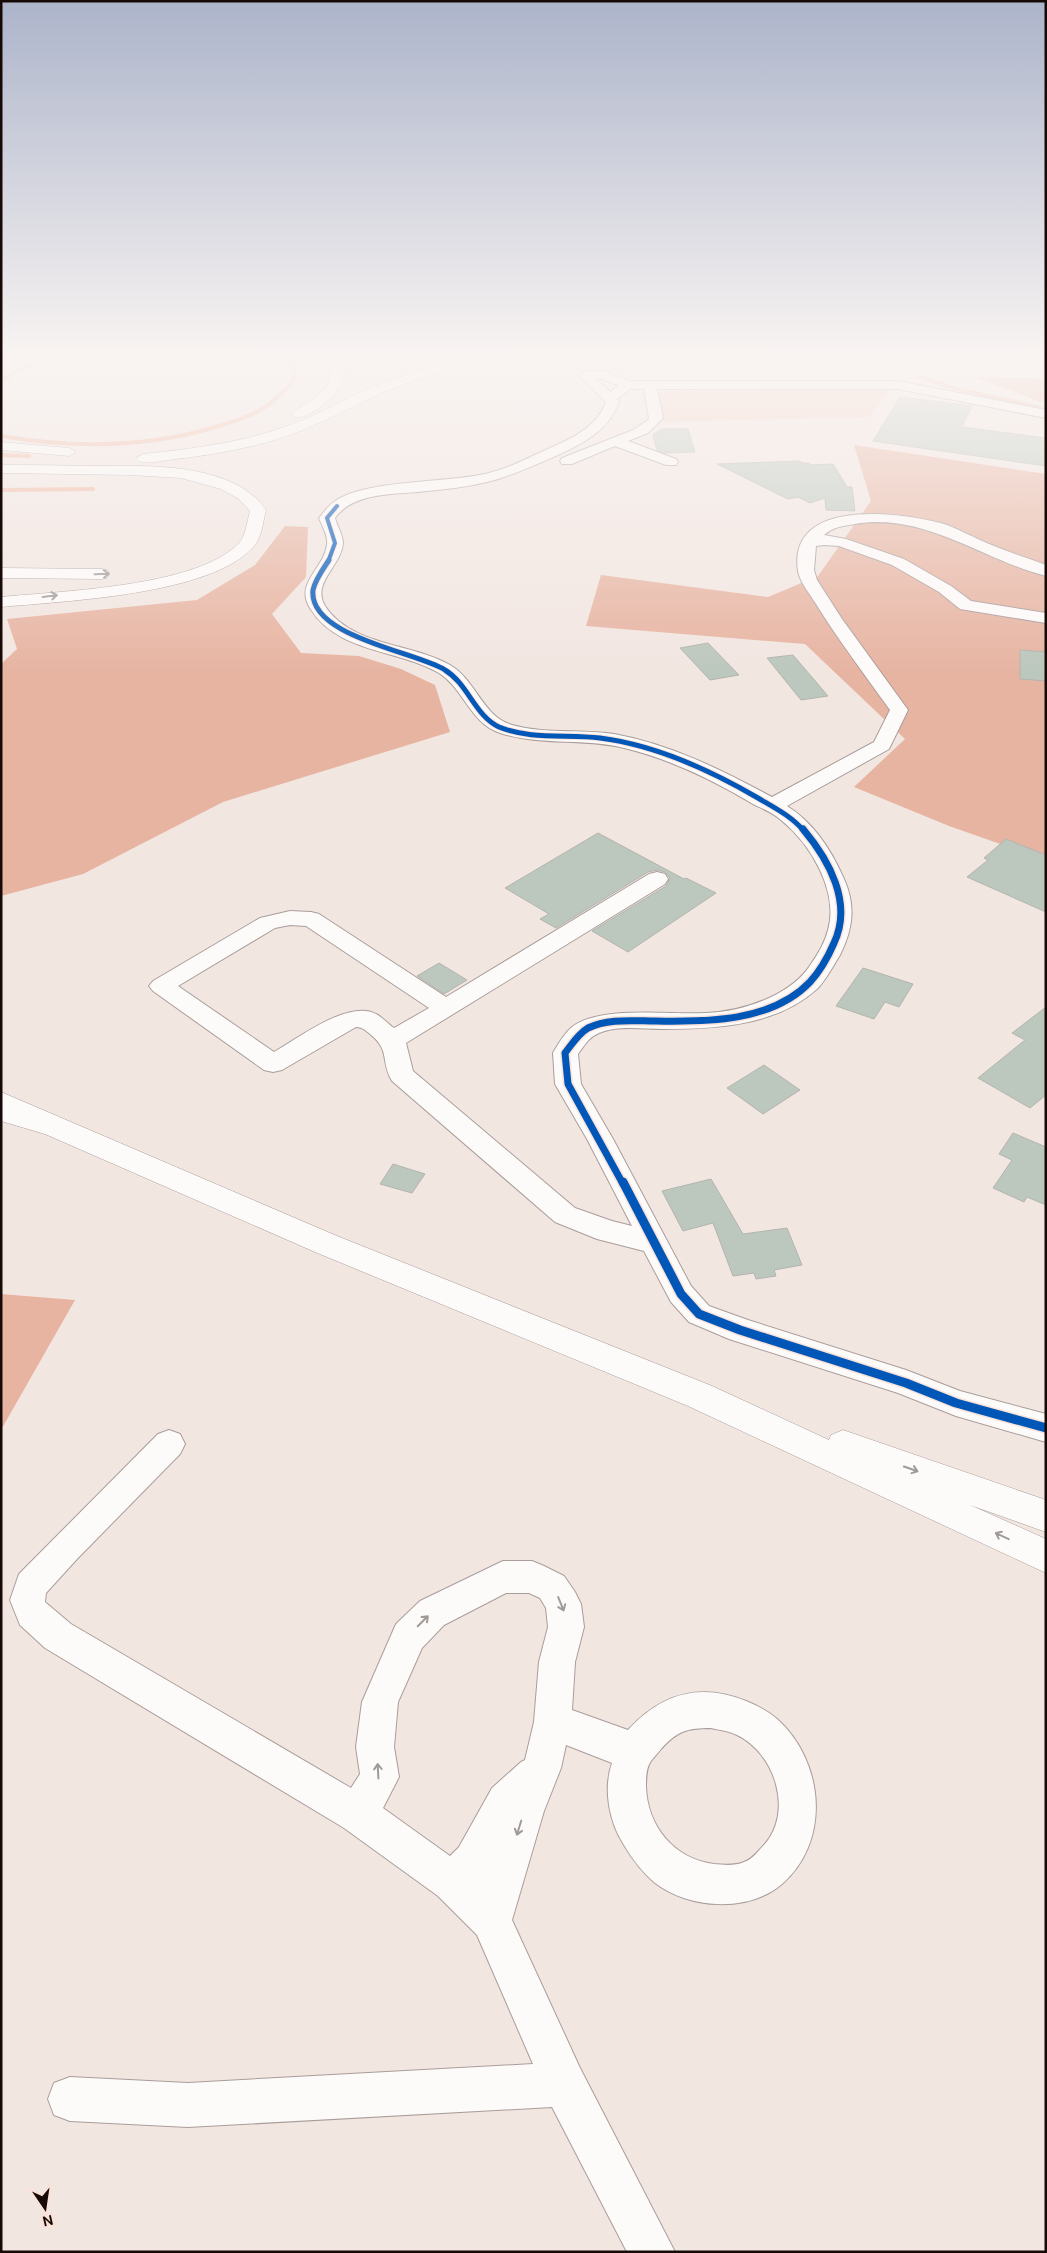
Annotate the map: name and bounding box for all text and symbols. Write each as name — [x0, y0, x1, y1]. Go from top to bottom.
one-way arrow — [94, 570, 110, 579]
one-way arrow — [41, 591, 57, 601]
one-way arrow — [903, 1465, 918, 1474]
one-way arrow — [994, 1531, 1009, 1541]
one-way arrow — [557, 1596, 566, 1611]
one-way arrow — [417, 1615, 429, 1628]
one-way arrow — [373, 1764, 382, 1780]
one-way arrow — [514, 1820, 524, 1836]
north arrow — [20, 2183, 70, 2233]
text: N — [41, 2211, 55, 2231]

